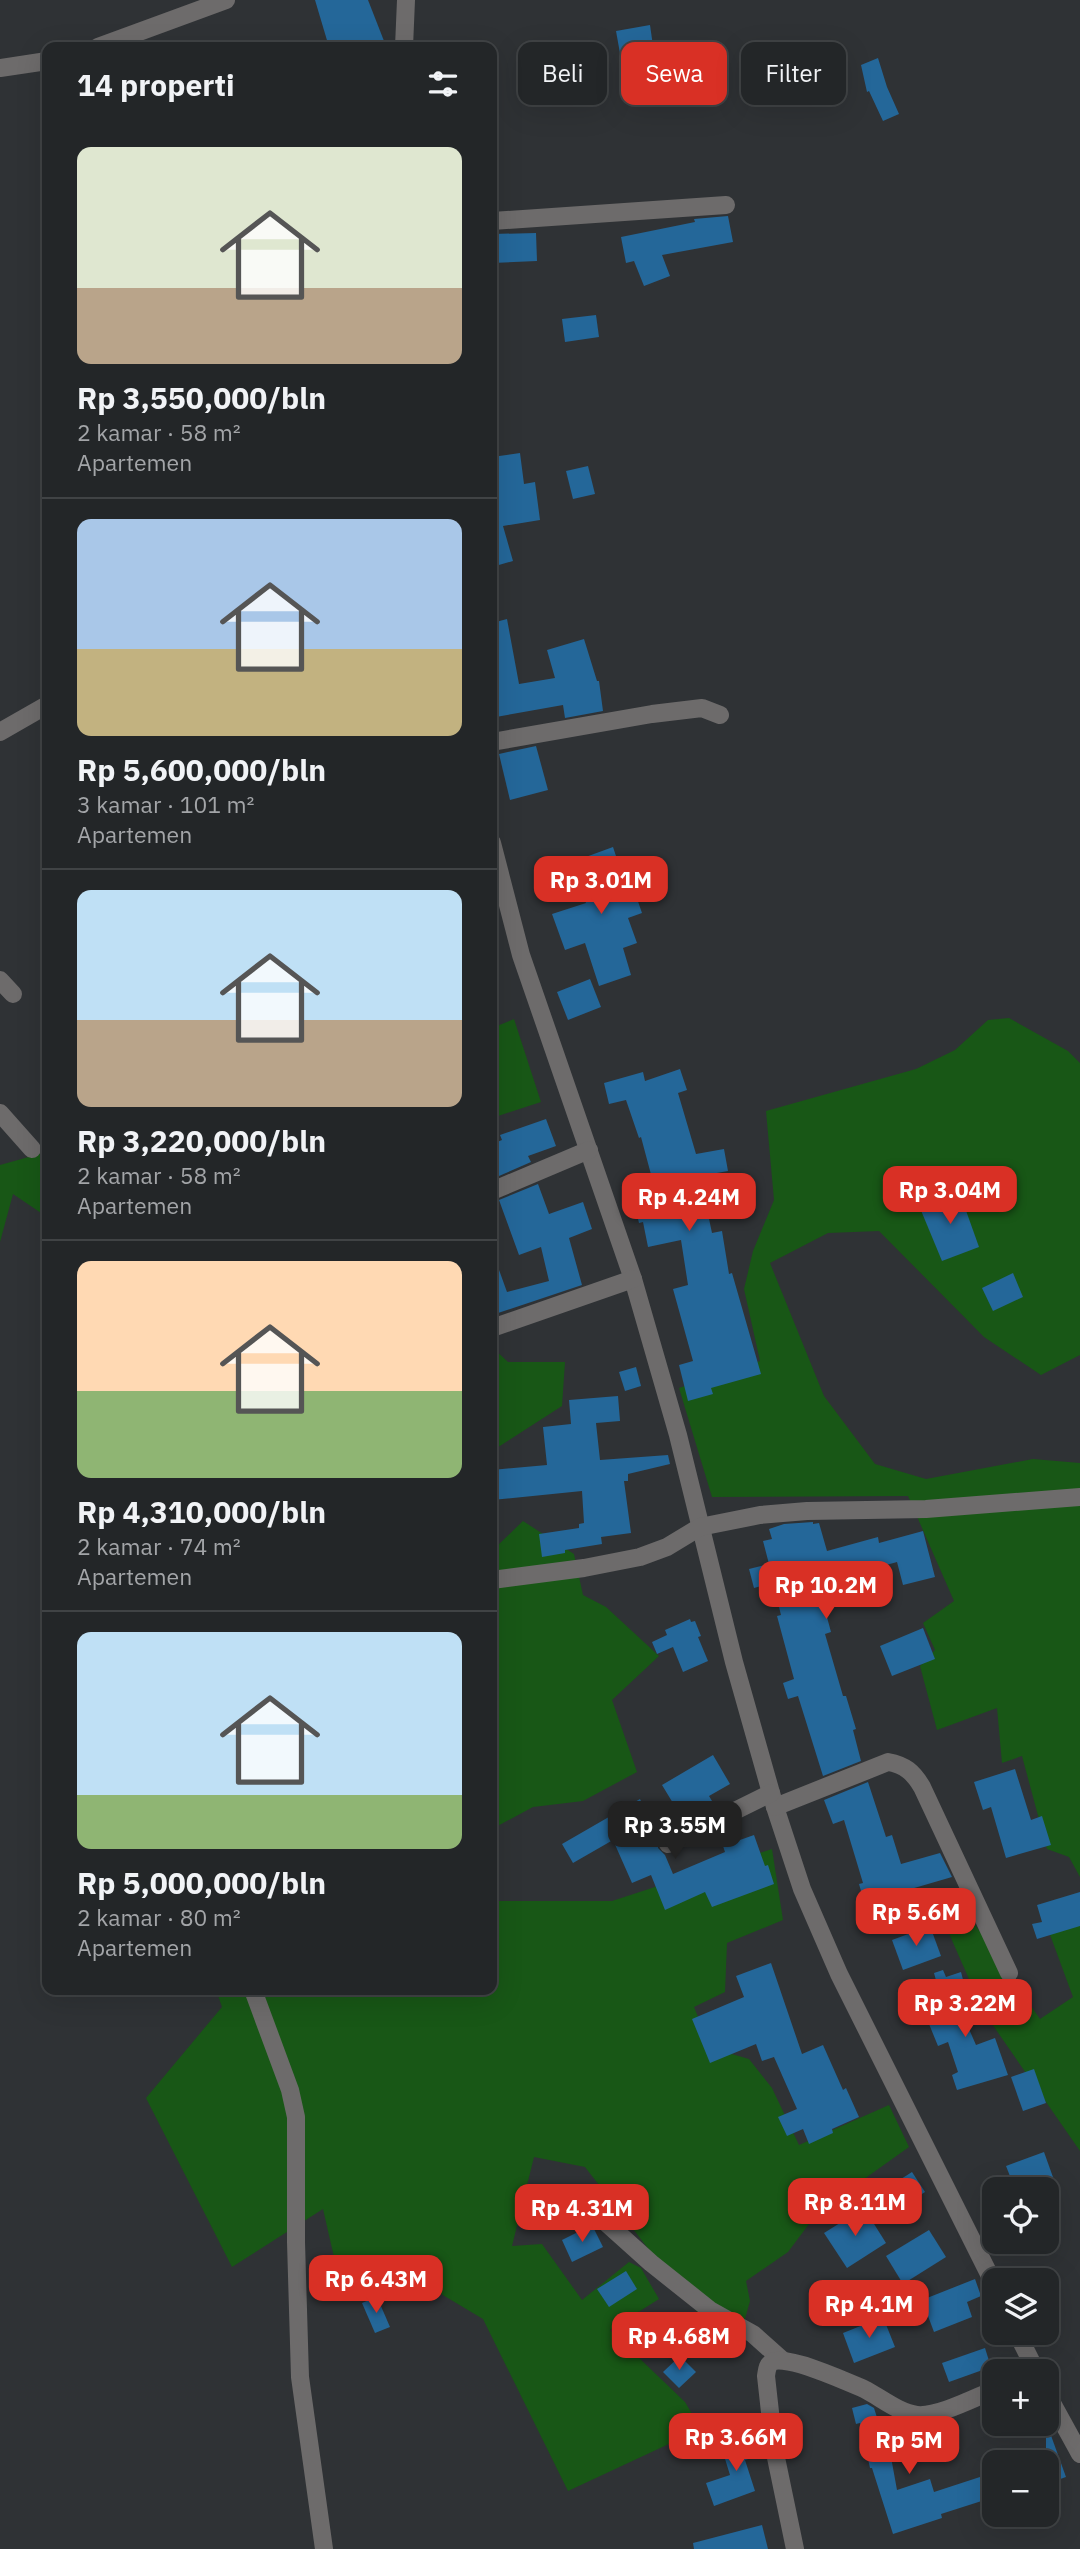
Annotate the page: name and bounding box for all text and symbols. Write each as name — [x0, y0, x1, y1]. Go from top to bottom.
chip: Beli — [518, 42, 607, 105]
chip: Sewa — [621, 42, 727, 105]
chip: Filter — [741, 42, 846, 105]
text: 14 properti — [77, 65, 235, 104]
icon: filters — [424, 65, 462, 103]
icon: home — [207, 192, 333, 318]
text: Rp 3,550,000/bln — [77, 378, 326, 417]
text: 2 kamar · 58 m² — [77, 417, 241, 447]
text: Apartemen — [77, 447, 192, 477]
icon: home — [207, 564, 333, 690]
text: Rp 5,600,000/bln — [77, 750, 326, 789]
text: 3 kamar · 101 m² — [77, 789, 255, 819]
text: Apartemen — [77, 819, 192, 849]
pin: Rp 3.01M — [529, 856, 673, 916]
text: Rp 3.01M — [550, 864, 652, 894]
icon: home — [207, 935, 333, 1061]
text: Rp 3,220,000/bln — [77, 1121, 326, 1160]
text: 2 kamar · 58 m² — [77, 1160, 241, 1190]
pin: Rp 3.04M — [878, 1166, 1022, 1226]
pin: Rp 4.24M — [617, 1174, 761, 1233]
text: Rp 3.04M — [899, 1174, 1001, 1204]
text: Rp 4.24M — [638, 1181, 740, 1211]
text: Apartemen — [77, 1190, 192, 1220]
icon: home — [207, 1306, 333, 1432]
text: Rp 4,310,000/bln — [77, 1492, 326, 1531]
text: 2 kamar · 74 m² — [77, 1531, 241, 1561]
text: Apartemen — [77, 1561, 192, 1591]
pin: Rp 10.2M — [754, 1562, 898, 1621]
text: Rp 10.2M — [775, 1569, 877, 1599]
icon: home — [207, 1677, 333, 1803]
pin: Rp 3.55M — [603, 1801, 747, 1861]
text: Rp 3.55M — [624, 1809, 726, 1839]
text: Rp 5,000,000/bln — [77, 1863, 326, 1902]
pin: Rp 5.6M — [851, 1888, 981, 1948]
text: Rp 5.6M — [872, 1896, 960, 1926]
text: 2 kamar · 80 m² — [77, 1902, 241, 1932]
text: Apartemen — [77, 1932, 192, 1962]
pin: Rp 3.22M — [893, 1980, 1037, 2039]
text: Rp 3.22M — [914, 1987, 1016, 2017]
map controls — [982, 2177, 1059, 2527]
button: locate — [982, 2177, 1059, 2254]
pin: Rp 8.11M — [783, 2178, 927, 2238]
pin: Rp 4.31M — [510, 2184, 654, 2244]
text: Rp 8.11M — [804, 2186, 906, 2216]
text: Rp 4.31M — [531, 2192, 633, 2222]
pin: Rp 6.43M — [304, 2256, 448, 2315]
text: Rp 6.43M — [325, 2263, 427, 2293]
button: layers — [982, 2268, 1059, 2345]
pin: Rp 4.1M — [804, 2280, 934, 2340]
text: Rp 4.1M — [825, 2288, 913, 2318]
pin: Rp 4.68M — [607, 2312, 751, 2372]
text: Rp 4.68M — [628, 2320, 730, 2350]
button: + — [982, 2359, 1059, 2436]
pin: Rp 3.66M — [664, 2414, 808, 2473]
pin: Rp 5M — [860, 2416, 958, 2476]
text: Rp 3.66M — [685, 2421, 787, 2451]
text: Rp 5M — [875, 2424, 943, 2454]
button: − — [982, 2450, 1059, 2527]

